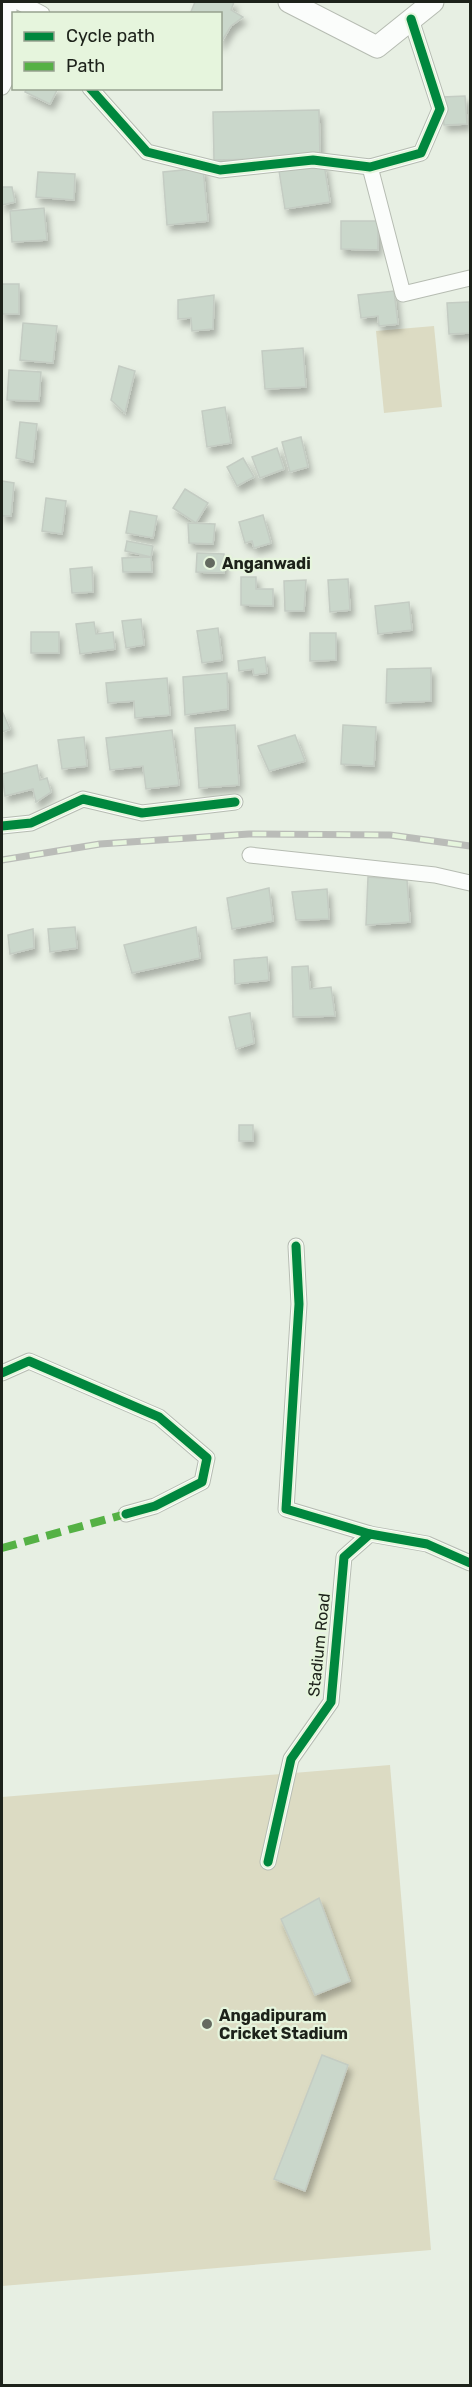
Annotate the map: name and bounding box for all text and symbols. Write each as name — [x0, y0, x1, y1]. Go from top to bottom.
legend — [12, 12, 222, 90]
text: Cycle path — [66, 25, 155, 47]
text: Path — [66, 55, 105, 77]
place label: Anganwadi — [222, 554, 311, 573]
marker: Anganwadi — [203, 556, 217, 570]
street label: Stadium Road — [304, 1592, 334, 1698]
place label: Angadipuram Cricket Stadium — [219, 2006, 348, 2043]
marker: Angadipuram Cricket Stadium — [200, 2017, 214, 2031]

